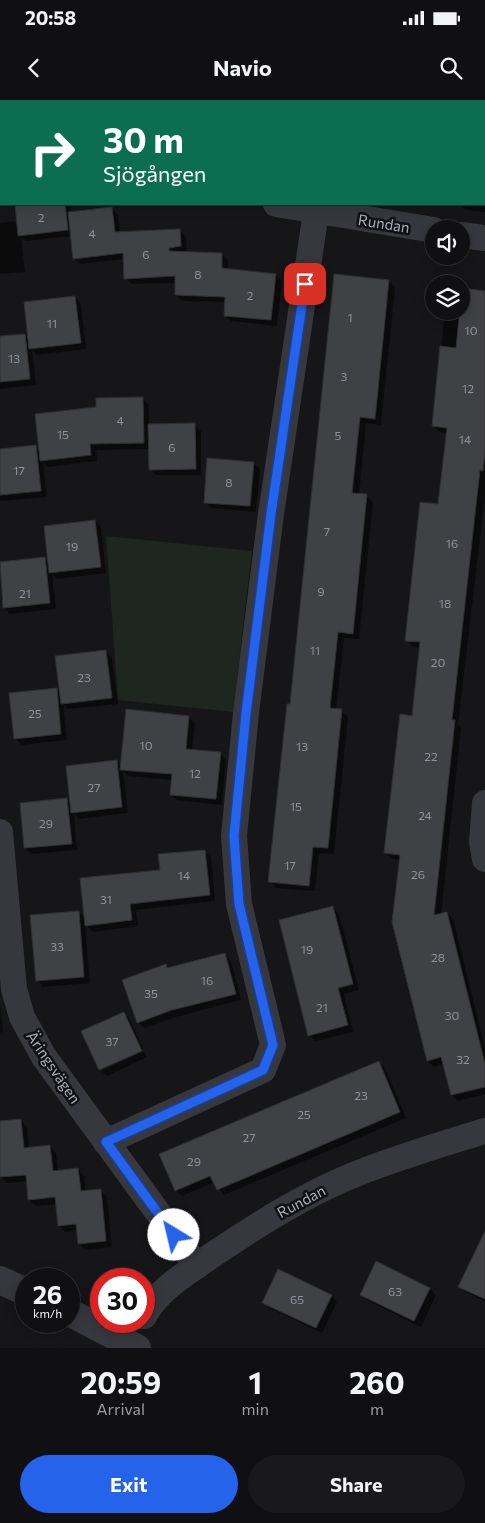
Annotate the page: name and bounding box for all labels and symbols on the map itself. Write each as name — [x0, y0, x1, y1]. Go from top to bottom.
house number: 2 — [38, 210, 45, 224]
street label: Rundan — [357, 210, 411, 236]
house number: 4 — [88, 226, 96, 240]
house number: 6 — [142, 247, 150, 261]
pin — [284, 263, 326, 305]
house number: 8 — [194, 267, 202, 281]
house number: 2 — [247, 288, 254, 302]
house number: 1 — [347, 310, 353, 324]
house number: 11 — [47, 316, 57, 330]
house number: 10 — [465, 323, 478, 337]
house number: 13 — [8, 351, 20, 365]
house number: 3 — [341, 369, 348, 383]
house number: 12 — [462, 381, 474, 395]
house number: 4 — [116, 413, 124, 427]
house number: 15 — [57, 427, 69, 441]
house number: 5 — [335, 428, 342, 442]
house number: 14 — [459, 432, 471, 446]
house number: 6 — [168, 440, 176, 454]
house number: 17 — [13, 463, 25, 477]
house number: 8 — [225, 475, 233, 489]
house number: 7 — [324, 524, 330, 538]
house number: 16 — [446, 536, 458, 550]
house number: 19 — [66, 539, 78, 553]
house number: 9 — [317, 584, 325, 598]
house number: 21 — [19, 586, 31, 600]
house number: 18 — [439, 596, 451, 610]
house number: 11 — [310, 643, 320, 657]
house number: 20 — [431, 655, 445, 669]
house number: 23 — [77, 670, 91, 684]
house number: 25 — [28, 706, 42, 720]
house number: 10 — [140, 738, 153, 752]
house number: 13 — [296, 739, 308, 753]
house number: 22 — [424, 749, 438, 763]
house number: 12 — [189, 766, 201, 780]
house number: 27 — [88, 780, 100, 794]
house number: 15 — [290, 799, 302, 813]
house number: 24 — [418, 808, 432, 822]
house number: 29 — [39, 816, 53, 830]
house number: 17 — [284, 858, 296, 872]
house number: 26 — [411, 867, 425, 881]
house number: 14 — [178, 868, 190, 882]
house number: 31 — [100, 892, 112, 906]
house number: 33 — [50, 939, 64, 953]
house number: 19 — [301, 942, 313, 956]
house number: 28 — [431, 950, 445, 964]
house number: 16 — [201, 973, 213, 987]
house number: 35 — [144, 986, 158, 1000]
house number: 21 — [316, 1000, 328, 1014]
house number: 30 — [445, 1008, 460, 1022]
street label: Äringsvägen — [23, 1027, 85, 1107]
house number: 37 — [105, 1034, 119, 1048]
house number: 32 — [456, 1052, 470, 1066]
house number: 23 — [354, 1088, 368, 1102]
house number: 25 — [297, 1107, 311, 1121]
house number: 27 — [243, 1130, 255, 1144]
house number: 29 — [187, 1154, 201, 1168]
street label: Rundan — [274, 1181, 328, 1221]
position arrow — [147, 1208, 199, 1260]
speed limit sign: 30 — [90, 1268, 155, 1333]
house number: 63 — [388, 1284, 402, 1298]
house number: 65 — [290, 1292, 304, 1306]

